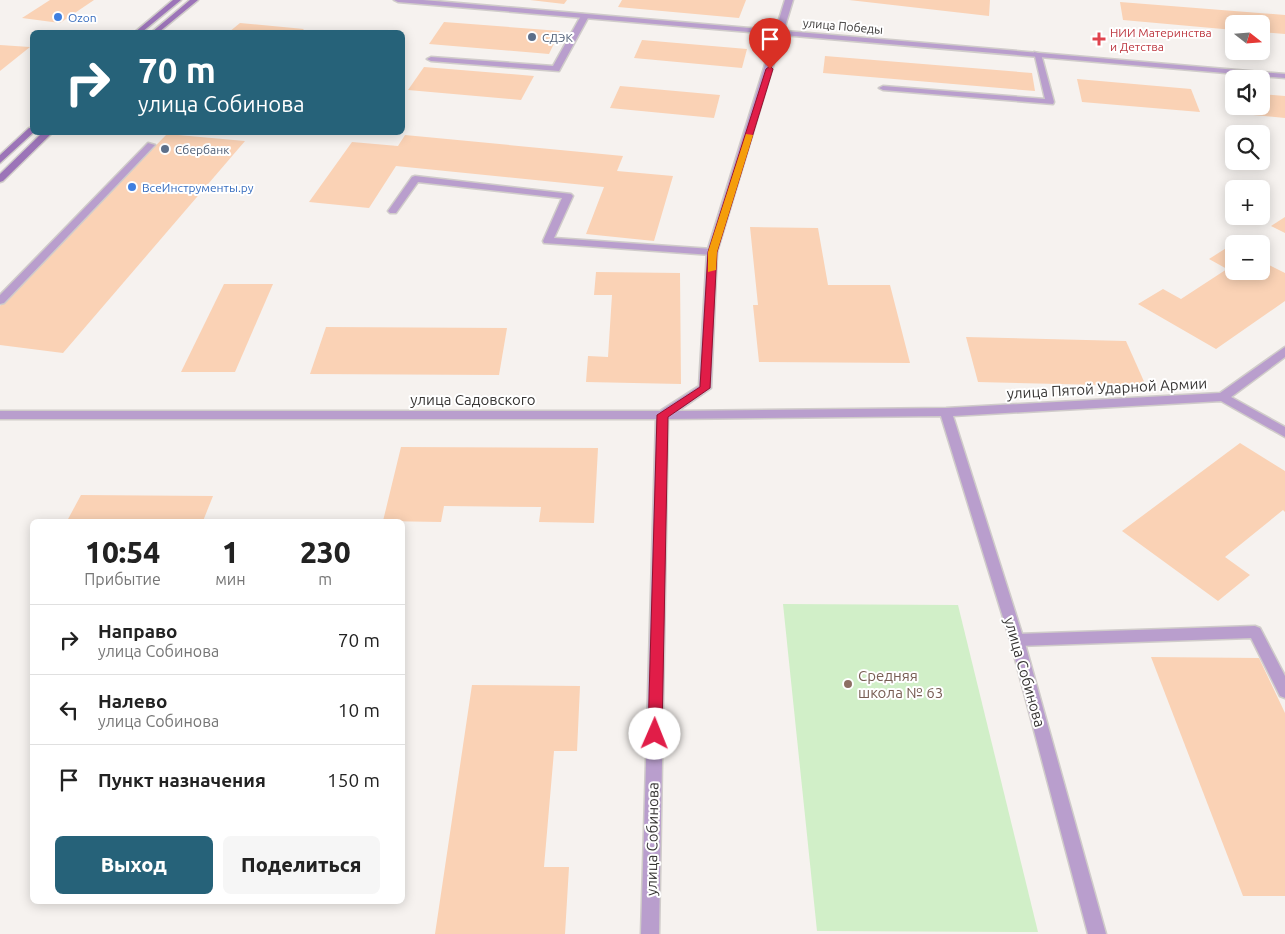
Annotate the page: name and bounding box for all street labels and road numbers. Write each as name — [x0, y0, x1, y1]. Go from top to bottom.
street label: улица Победы — [802, 16, 884, 36]
street label: улица Пятой Ударной Армии — [1006, 374, 1208, 402]
street label: улица Садовского — [410, 391, 536, 408]
street label: улица Собинова — [1001, 615, 1049, 729]
street label: улица Собинова — [643, 782, 661, 896]

